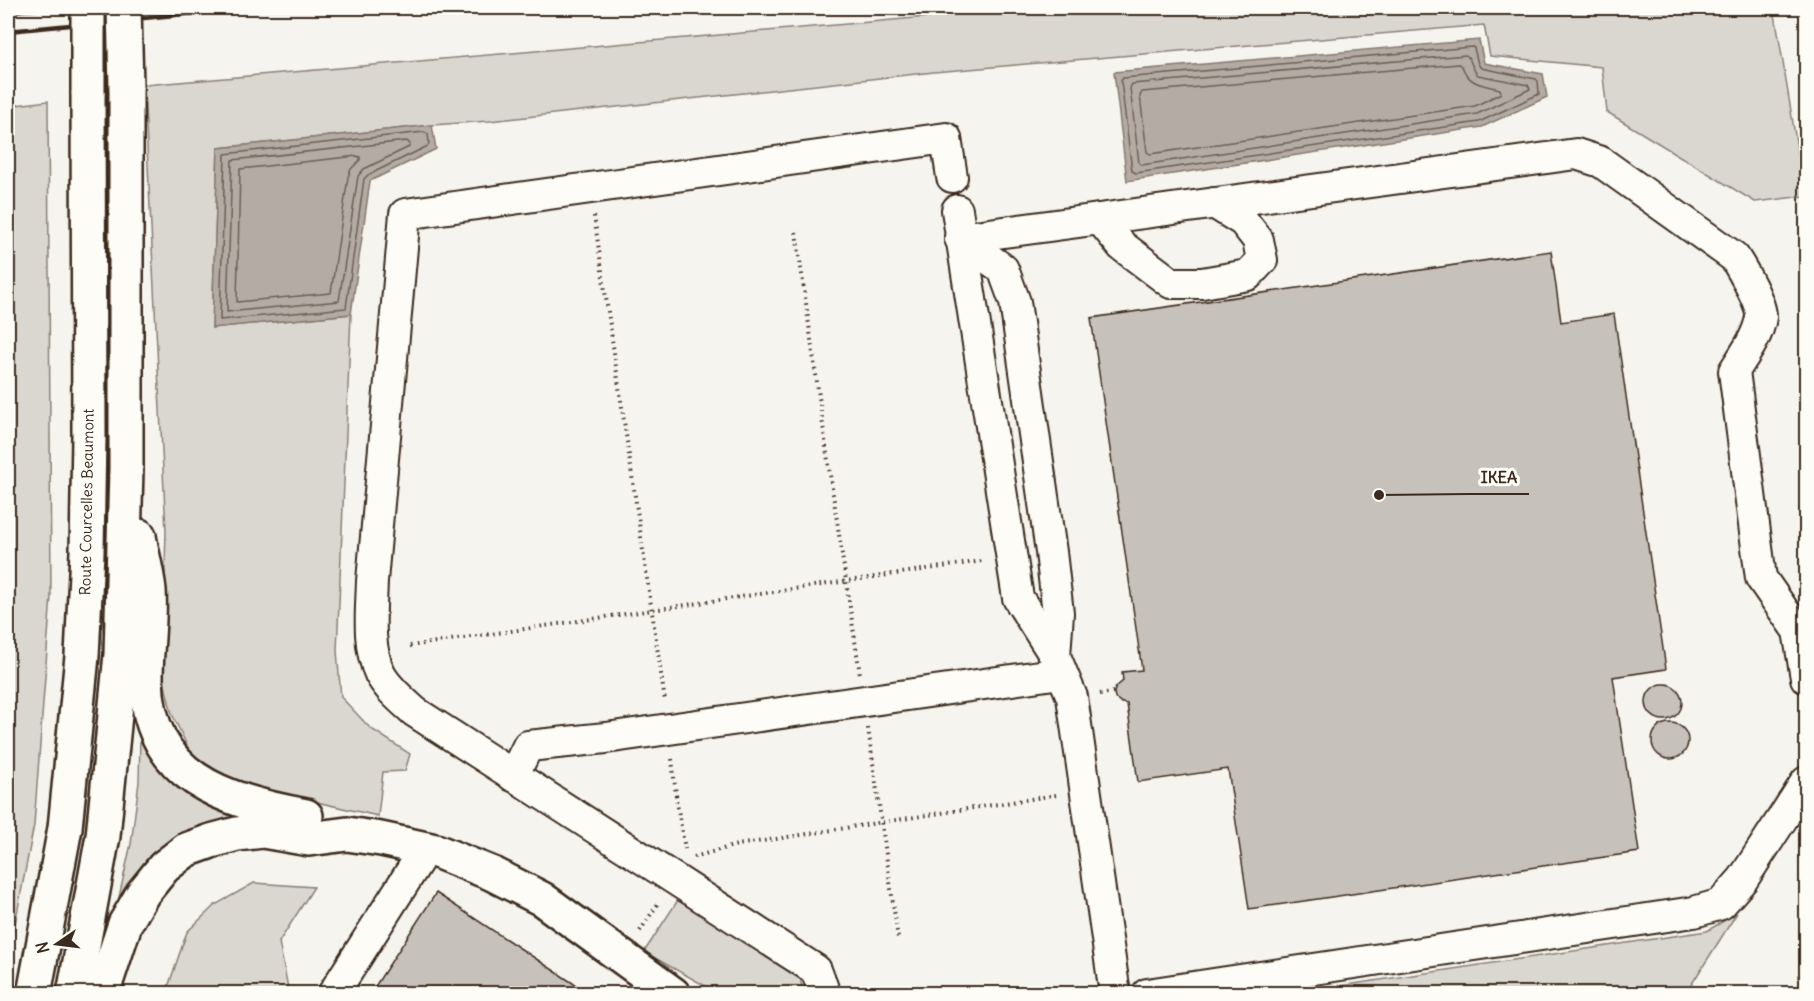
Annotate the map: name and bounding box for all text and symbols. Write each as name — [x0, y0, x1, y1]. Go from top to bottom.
street label: Route Courcelles Beaumont — [75, 408, 98, 596]
callout: IKEA — [1469, 460, 1529, 494]
text: IKEA — [1481, 467, 1517, 487]
north arrow — [27, 914, 87, 974]
text: N — [31, 940, 53, 955]

